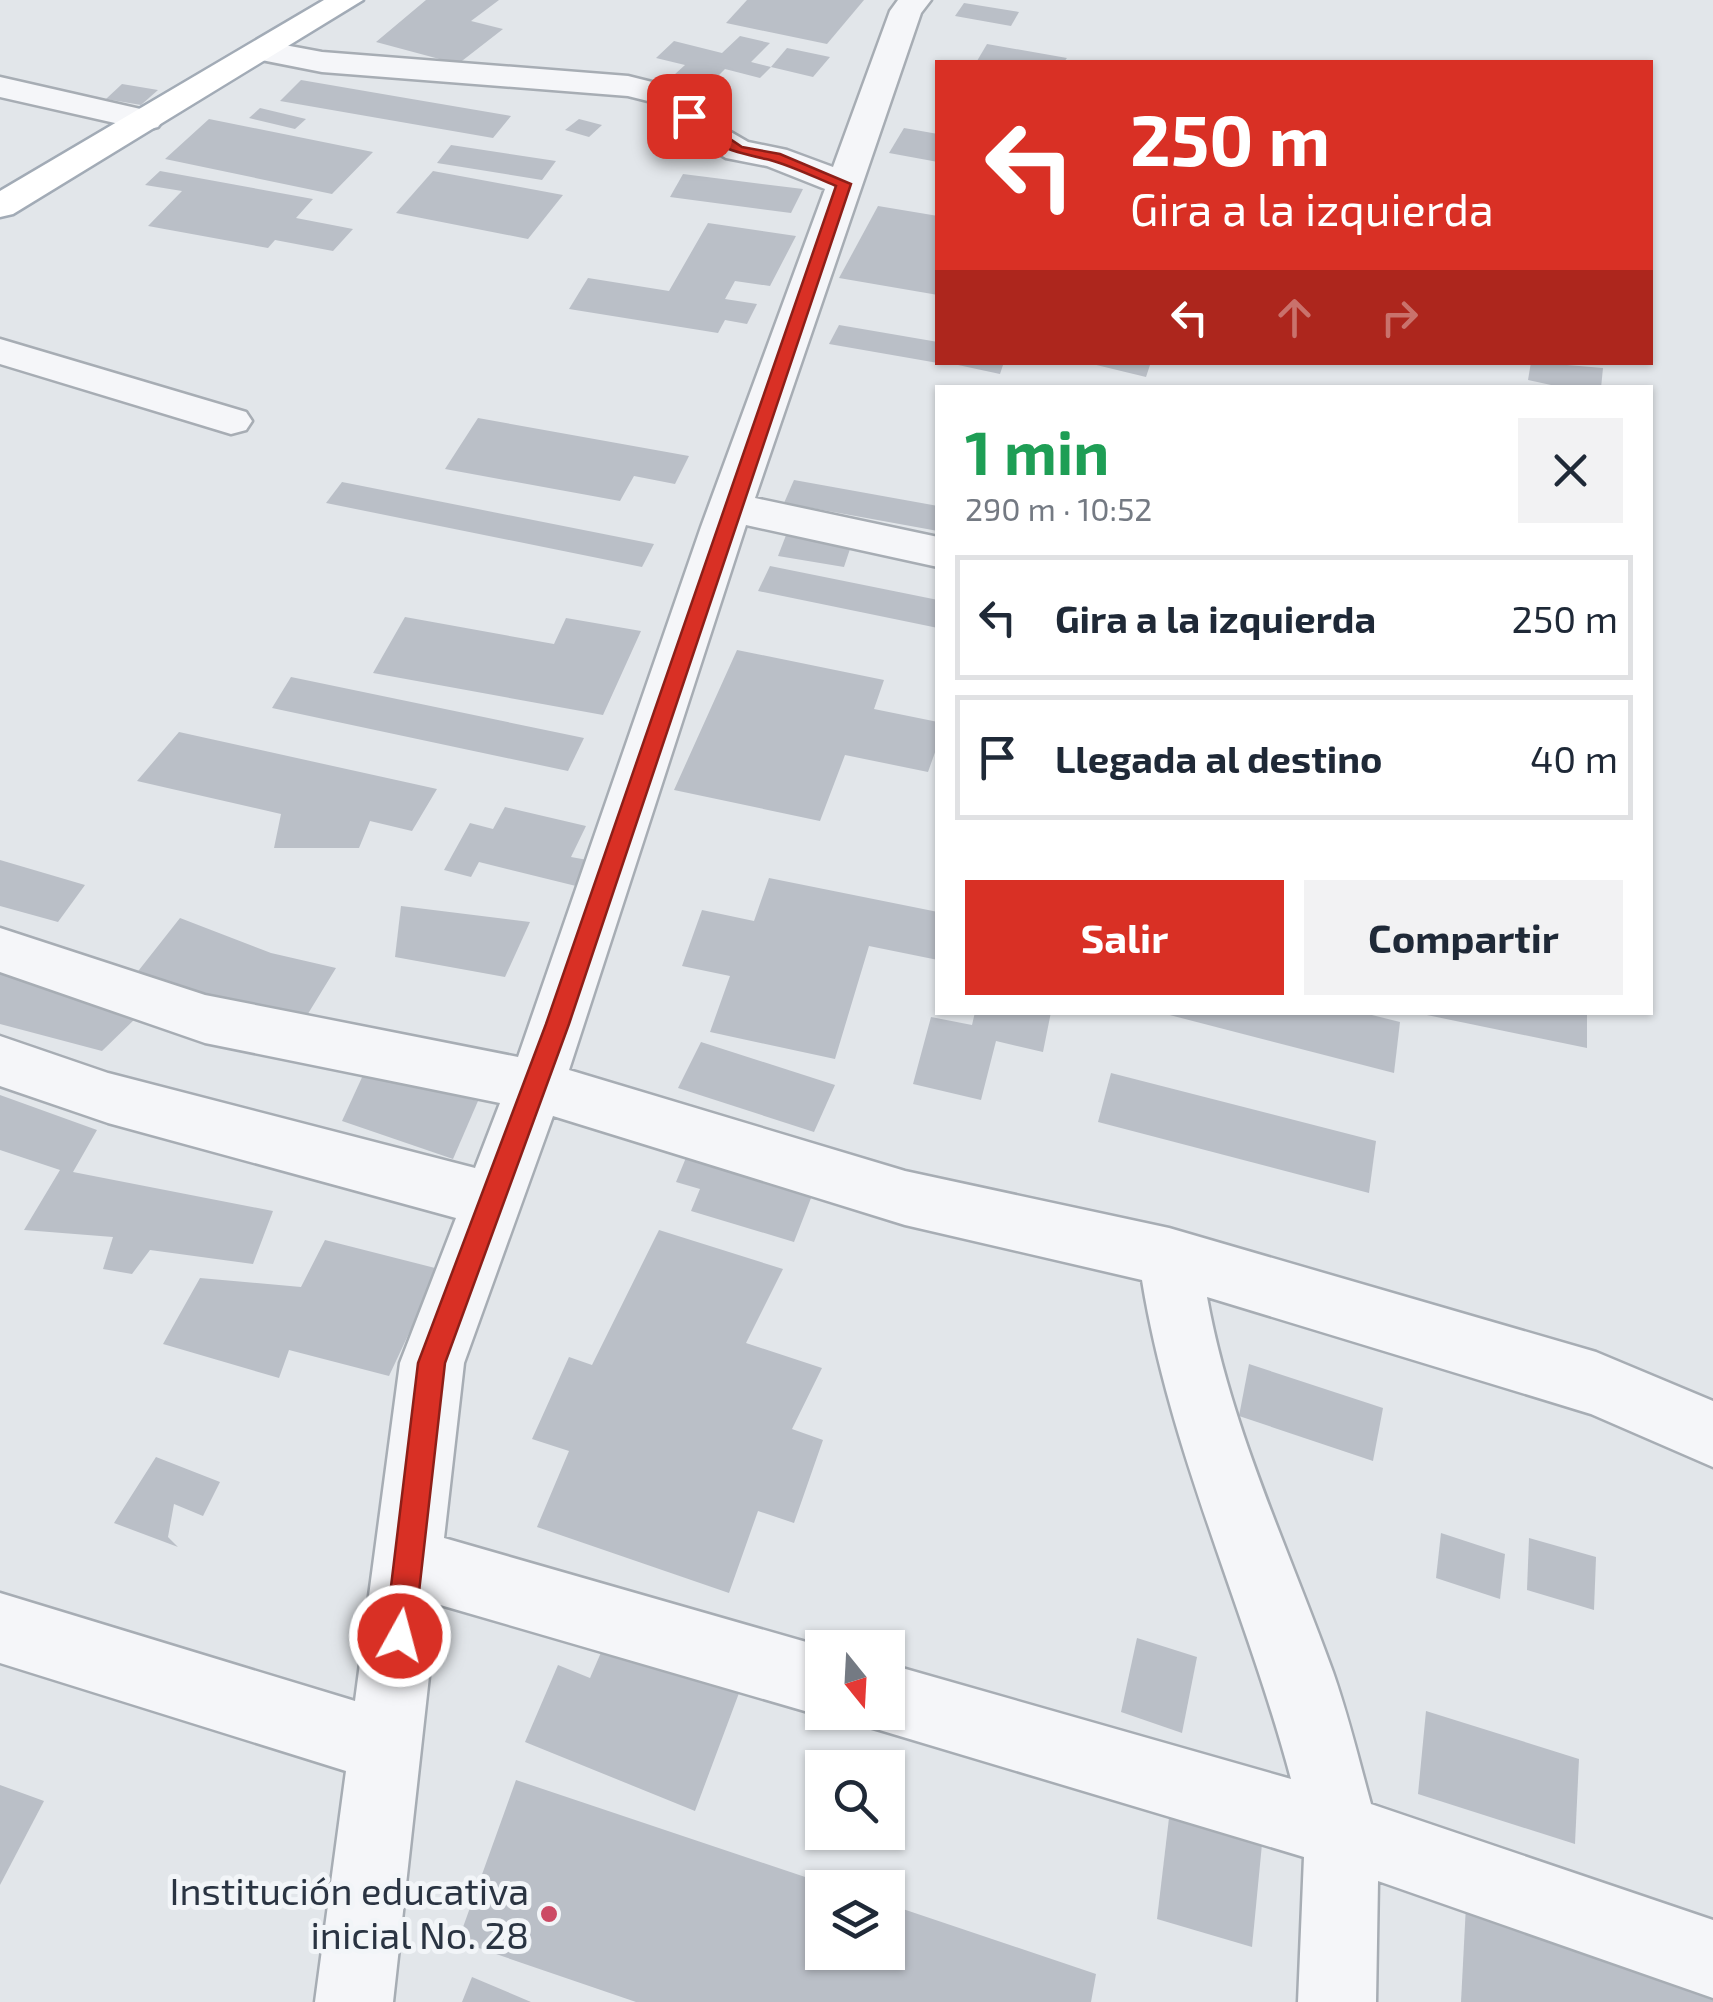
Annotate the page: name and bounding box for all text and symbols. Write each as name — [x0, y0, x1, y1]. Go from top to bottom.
pin — [647, 74, 732, 159]
icon: arrive — [662, 89, 717, 144]
text: 250 m — [1130, 96, 1330, 180]
icon: left — [965, 100, 1095, 230]
text: Gira a la izquierda — [1130, 181, 1494, 235]
icon: left — [1162, 290, 1217, 345]
icon: ahead — [1267, 290, 1322, 345]
icon: right — [1372, 290, 1427, 345]
text: 1 min — [965, 415, 1109, 487]
button: close — [1518, 418, 1623, 523]
text: 290 m · 10:52 — [965, 489, 1152, 527]
icon: left — [970, 590, 1025, 645]
text: Gira a la izquierda — [1055, 595, 1376, 641]
text: 250 m — [1512, 595, 1618, 641]
icon: arrive — [970, 730, 1025, 785]
text: Llegada al destino — [1055, 735, 1383, 781]
text: 40 m — [1530, 735, 1618, 781]
button: Salir — [965, 880, 1284, 995]
button: Compartir — [1304, 880, 1623, 995]
position arrow — [348, 1584, 452, 1688]
north arrow — [805, 1630, 905, 1730]
map controls — [805, 1630, 905, 1970]
button: search — [805, 1750, 905, 1850]
place label: Institución educativa inicial No. 28 — [169, 1867, 529, 1957]
button: layers — [805, 1870, 905, 1970]
marker: Institución educativa inicial No. 28 — [538, 1903, 560, 1925]

